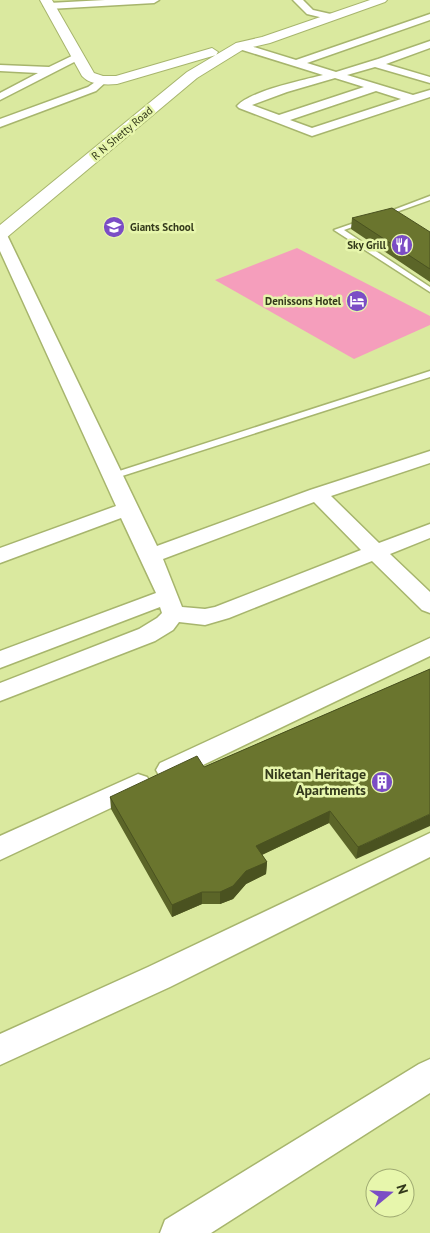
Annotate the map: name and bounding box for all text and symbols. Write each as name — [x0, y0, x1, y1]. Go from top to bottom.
street label: R N Shetty Road — [89, 103, 156, 163]
school or university icon: Giants School — [102, 215, 126, 239]
place label: Giants School — [130, 220, 195, 234]
restaurant icon: Sky Grill — [390, 233, 414, 257]
place label: Sky Grill — [347, 238, 387, 252]
hotel icon: Denissons Hotel — [345, 289, 369, 313]
place label: Denissons Hotel — [265, 294, 342, 308]
place label: Niketan Heritage Apartments — [265, 765, 366, 799]
building icon: Niketan Heritage Apartments — [370, 770, 394, 794]
north arrow — [365, 1168, 415, 1218]
text: N — [392, 1182, 412, 1196]

